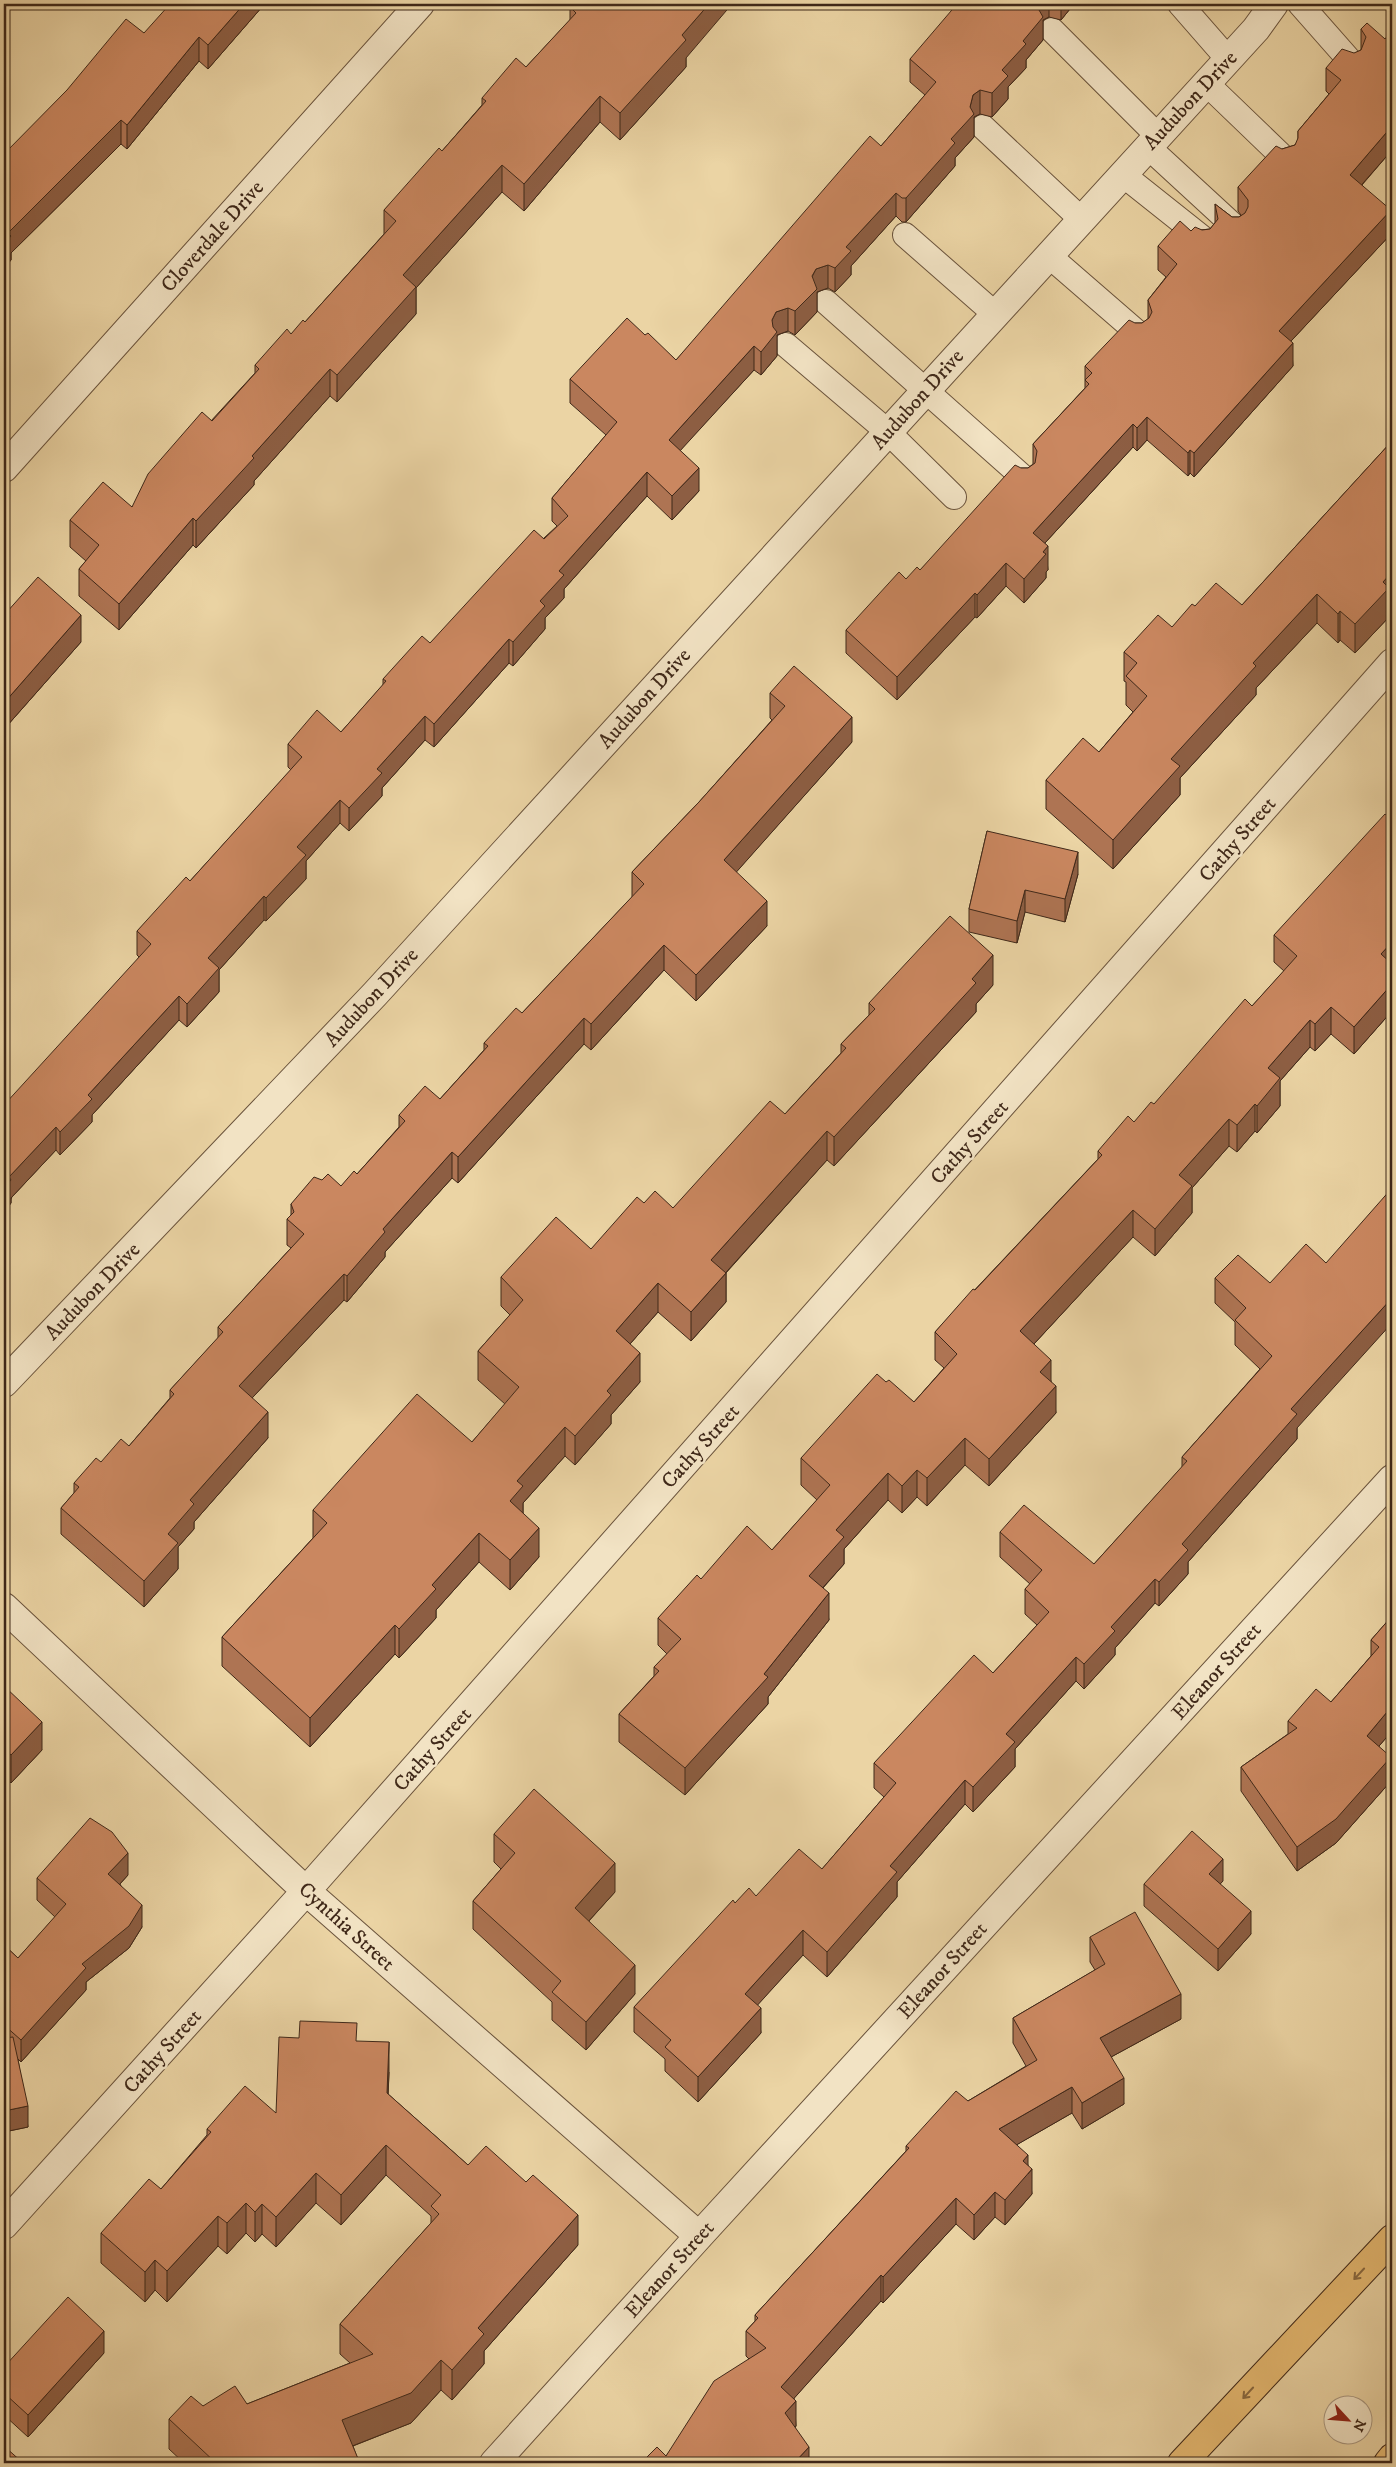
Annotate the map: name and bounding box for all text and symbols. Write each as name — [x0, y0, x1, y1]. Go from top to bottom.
street label: Audubon Drive — [1138, 45, 1244, 156]
street label: Cloverdale Drive — [156, 175, 270, 298]
street label: Audubon Drive — [866, 344, 970, 455]
street label: Audubon Drive — [593, 643, 697, 754]
street label: Cathy Street — [1194, 791, 1282, 888]
street label: Audubon Drive — [319, 942, 425, 1053]
street label: Cathy Street — [925, 1095, 1015, 1190]
street label: Audubon Drive — [39, 1237, 146, 1346]
street label: Cathy Street — [656, 1399, 746, 1494]
street label: Eleanor Street — [1166, 1618, 1267, 1726]
street label: Cathy Street — [388, 1702, 478, 1797]
street label: Cynthia Street — [293, 1877, 400, 1977]
street label: Eleanor Street — [892, 1917, 993, 2025]
street label: Cathy Street — [118, 2004, 208, 2099]
street label: Eleanor Street — [619, 2216, 720, 2324]
one-way arrow — [1353, 2268, 1365, 2281]
one-way arrow — [1242, 2387, 1254, 2399]
north arrow — [1324, 2394, 1374, 2444]
text: N — [1348, 2416, 1369, 2435]

